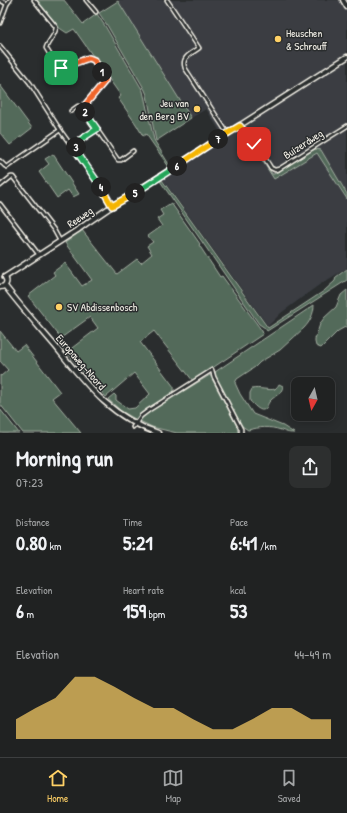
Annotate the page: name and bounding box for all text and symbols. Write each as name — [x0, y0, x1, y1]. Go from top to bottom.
place label: Heuschen & Schrouff — [286, 26, 327, 53]
marker: Heuschen & Schrouff — [273, 34, 283, 44]
pin — [44, 51, 78, 85]
icon: arrive — [50, 57, 72, 79]
pin: 1 — [92, 62, 112, 82]
text: 1 — [100, 65, 104, 79]
place label: Jeu van den Berg BV — [139, 96, 190, 123]
pin: 2 — [75, 102, 95, 122]
marker: Jeu van den Berg BV — [192, 104, 202, 114]
text: 2 — [82, 105, 88, 119]
street label: Buizerdweg — [281, 126, 326, 162]
pin — [237, 127, 271, 161]
pin: 7 — [208, 129, 228, 149]
text: 7 — [215, 132, 221, 146]
icon: check — [243, 133, 265, 155]
pin: 3 — [66, 137, 86, 157]
text: 3 — [74, 140, 78, 154]
pin: 6 — [167, 156, 187, 176]
text: 6 — [175, 159, 179, 173]
pin: 4 — [91, 177, 111, 197]
text: 4 — [99, 180, 103, 194]
pin: 5 — [125, 183, 145, 203]
text: 5 — [133, 186, 137, 200]
street label: Reeweg — [64, 203, 96, 231]
place label: SV Abdissenbosch — [67, 300, 138, 314]
marker: SV Abdissenbosch — [54, 302, 64, 312]
street label: Europaweg-Noord — [53, 331, 109, 393]
north arrow — [291, 377, 335, 421]
map controls — [291, 377, 335, 421]
text: Morning run — [16, 443, 113, 473]
button: share — [289, 446, 331, 488]
text: 07:23 — [16, 473, 43, 491]
text: Distance — [16, 515, 50, 529]
text: Time — [123, 515, 142, 529]
text: Pace — [230, 515, 248, 529]
text: 0.80 — [16, 529, 47, 556]
text: 5:21 — [123, 529, 153, 556]
text: 6:41 — [230, 529, 257, 556]
text: km — [47, 539, 61, 553]
text: /km — [257, 539, 277, 553]
text: Elevation — [16, 583, 53, 597]
text: Heart rate — [123, 583, 164, 597]
text: kcal — [230, 583, 246, 597]
text: 6 — [16, 597, 24, 624]
text: 159 — [123, 597, 146, 624]
text: 53 — [230, 597, 247, 624]
text: m — [24, 607, 34, 621]
text: bpm — [146, 607, 165, 621]
text: Elevation — [16, 645, 59, 663]
text: 44–49 m — [294, 645, 331, 663]
tab: Home — [47, 767, 69, 805]
tab: Map — [162, 767, 184, 805]
tab: Saved — [278, 767, 300, 805]

